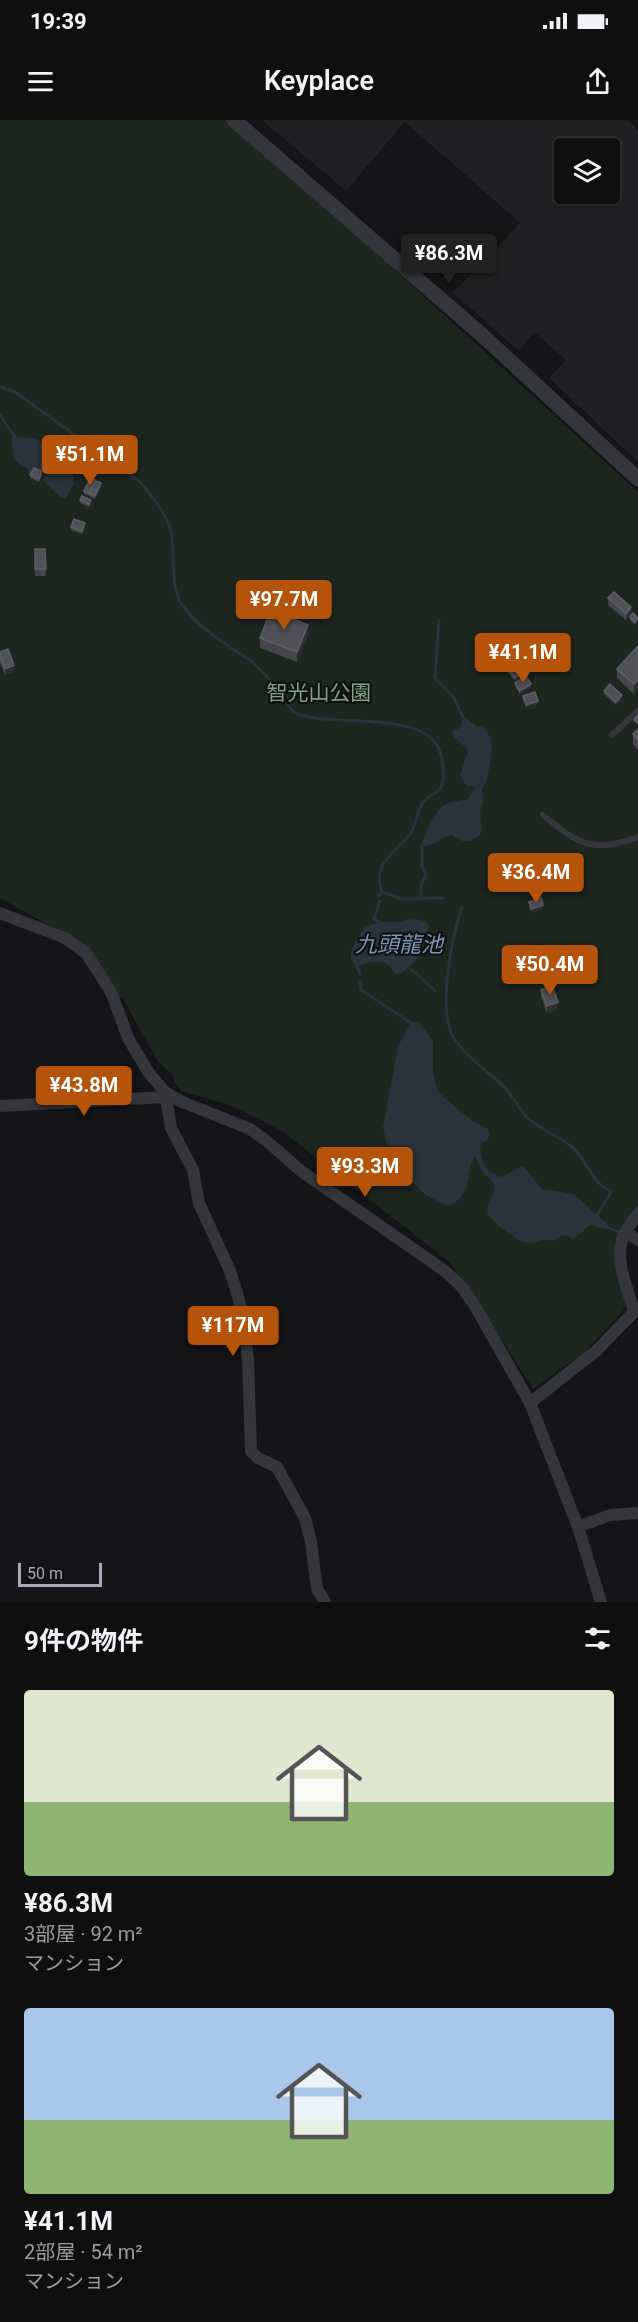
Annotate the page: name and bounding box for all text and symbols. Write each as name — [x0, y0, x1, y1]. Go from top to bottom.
text: 19:39 — [30, 9, 87, 34]
icon: menu — [24, 65, 57, 98]
text: Keyplace — [264, 65, 374, 97]
icon: share — [581, 65, 614, 98]
map controls — [554, 138, 620, 204]
button: layers — [554, 138, 620, 204]
pin: ¥86.3M — [400, 234, 498, 285]
text: ¥86.3M — [415, 241, 483, 265]
pin: ¥51.1M — [41, 435, 139, 486]
text: ¥51.1M — [56, 442, 124, 466]
pin: ¥97.7M — [235, 580, 333, 631]
text: ¥97.7M — [250, 587, 318, 611]
pin: ¥41.1M — [474, 633, 572, 684]
text: ¥41.1M — [489, 640, 557, 664]
park label: 智光山公園 — [267, 681, 372, 705]
pin: ¥36.4M — [487, 853, 585, 904]
text: ¥36.4M — [502, 860, 570, 884]
water label: 九頭龍池 — [355, 932, 445, 957]
pin: ¥50.4M — [501, 945, 599, 996]
text: ¥50.4M — [516, 952, 584, 976]
pin: ¥43.8M — [35, 1066, 133, 1117]
text: ¥43.8M — [50, 1073, 118, 1097]
pin: ¥93.3M — [316, 1147, 414, 1198]
text: ¥93.3M — [331, 1154, 399, 1178]
pin: ¥117M — [191, 1306, 275, 1357]
text: ¥117M — [202, 1313, 264, 1337]
scale bar — [18, 1560, 102, 1588]
text: 50 m — [27, 1564, 63, 1583]
icon: filters — [581, 1622, 614, 1655]
text: 9件の物件 — [24, 1626, 143, 1656]
icon: home — [265, 1729, 373, 1837]
text: ¥86.3M — [24, 1888, 113, 1918]
text: 3部屋 · 92 m² — [24, 1922, 143, 1946]
text: マンション — [24, 1951, 124, 1975]
icon: home — [265, 2047, 373, 2155]
text: ¥41.1M — [24, 2206, 113, 2236]
text: 2部屋 · 54 m² — [24, 2240, 143, 2264]
text: マンション — [24, 2269, 124, 2293]

